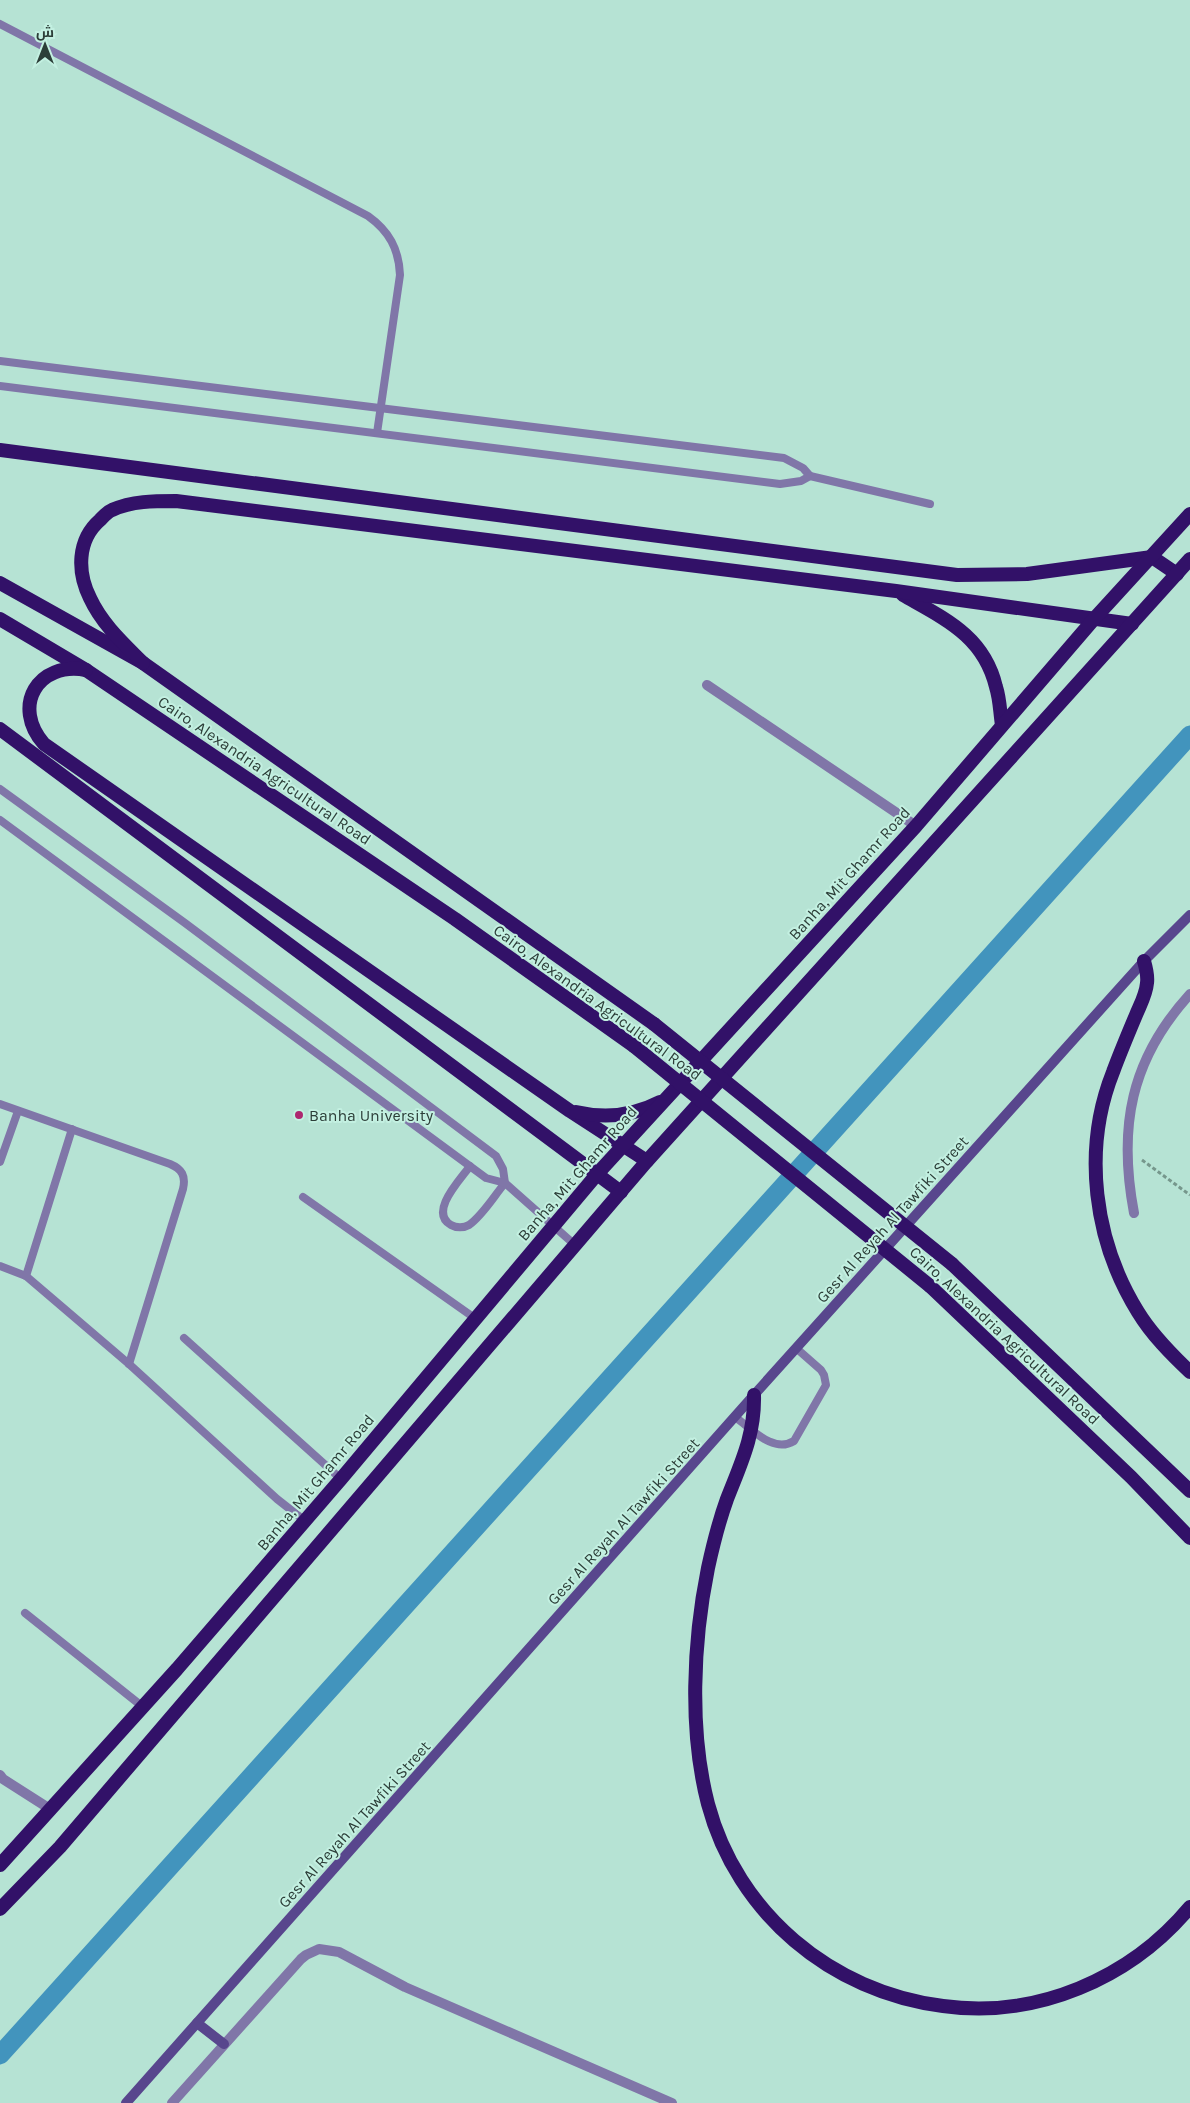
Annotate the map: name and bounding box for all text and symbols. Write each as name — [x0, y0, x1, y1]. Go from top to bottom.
north arrow — [20, 20, 70, 70]
text: ش — [36, 24, 54, 41]
street label: Cairo, Alexandria Agricultural Road — [155, 692, 375, 849]
street label: Banha, Mit Ghamr Road — [785, 803, 914, 944]
street label: Cairo, Alexandria Agricultural Road — [490, 920, 706, 1084]
street label: Banha, Mit Ghamr Road — [514, 1102, 641, 1245]
place label: Banha University — [309, 1106, 434, 1125]
marker: Banha University — [293, 1109, 305, 1121]
street label: Gesr Al Reyah Al Tawfiki Street — [812, 1132, 972, 1307]
street label: Cairo, Alexandria Agricultural Road — [906, 1242, 1104, 1429]
street label: Banha, Mit Ghamr Road — [253, 1410, 378, 1554]
street label: Gesr Al Reyah Al Tawfiki Street — [543, 1434, 703, 1609]
street label: Gesr Al Reyah Al Tawfiki Street — [274, 1737, 434, 1912]

